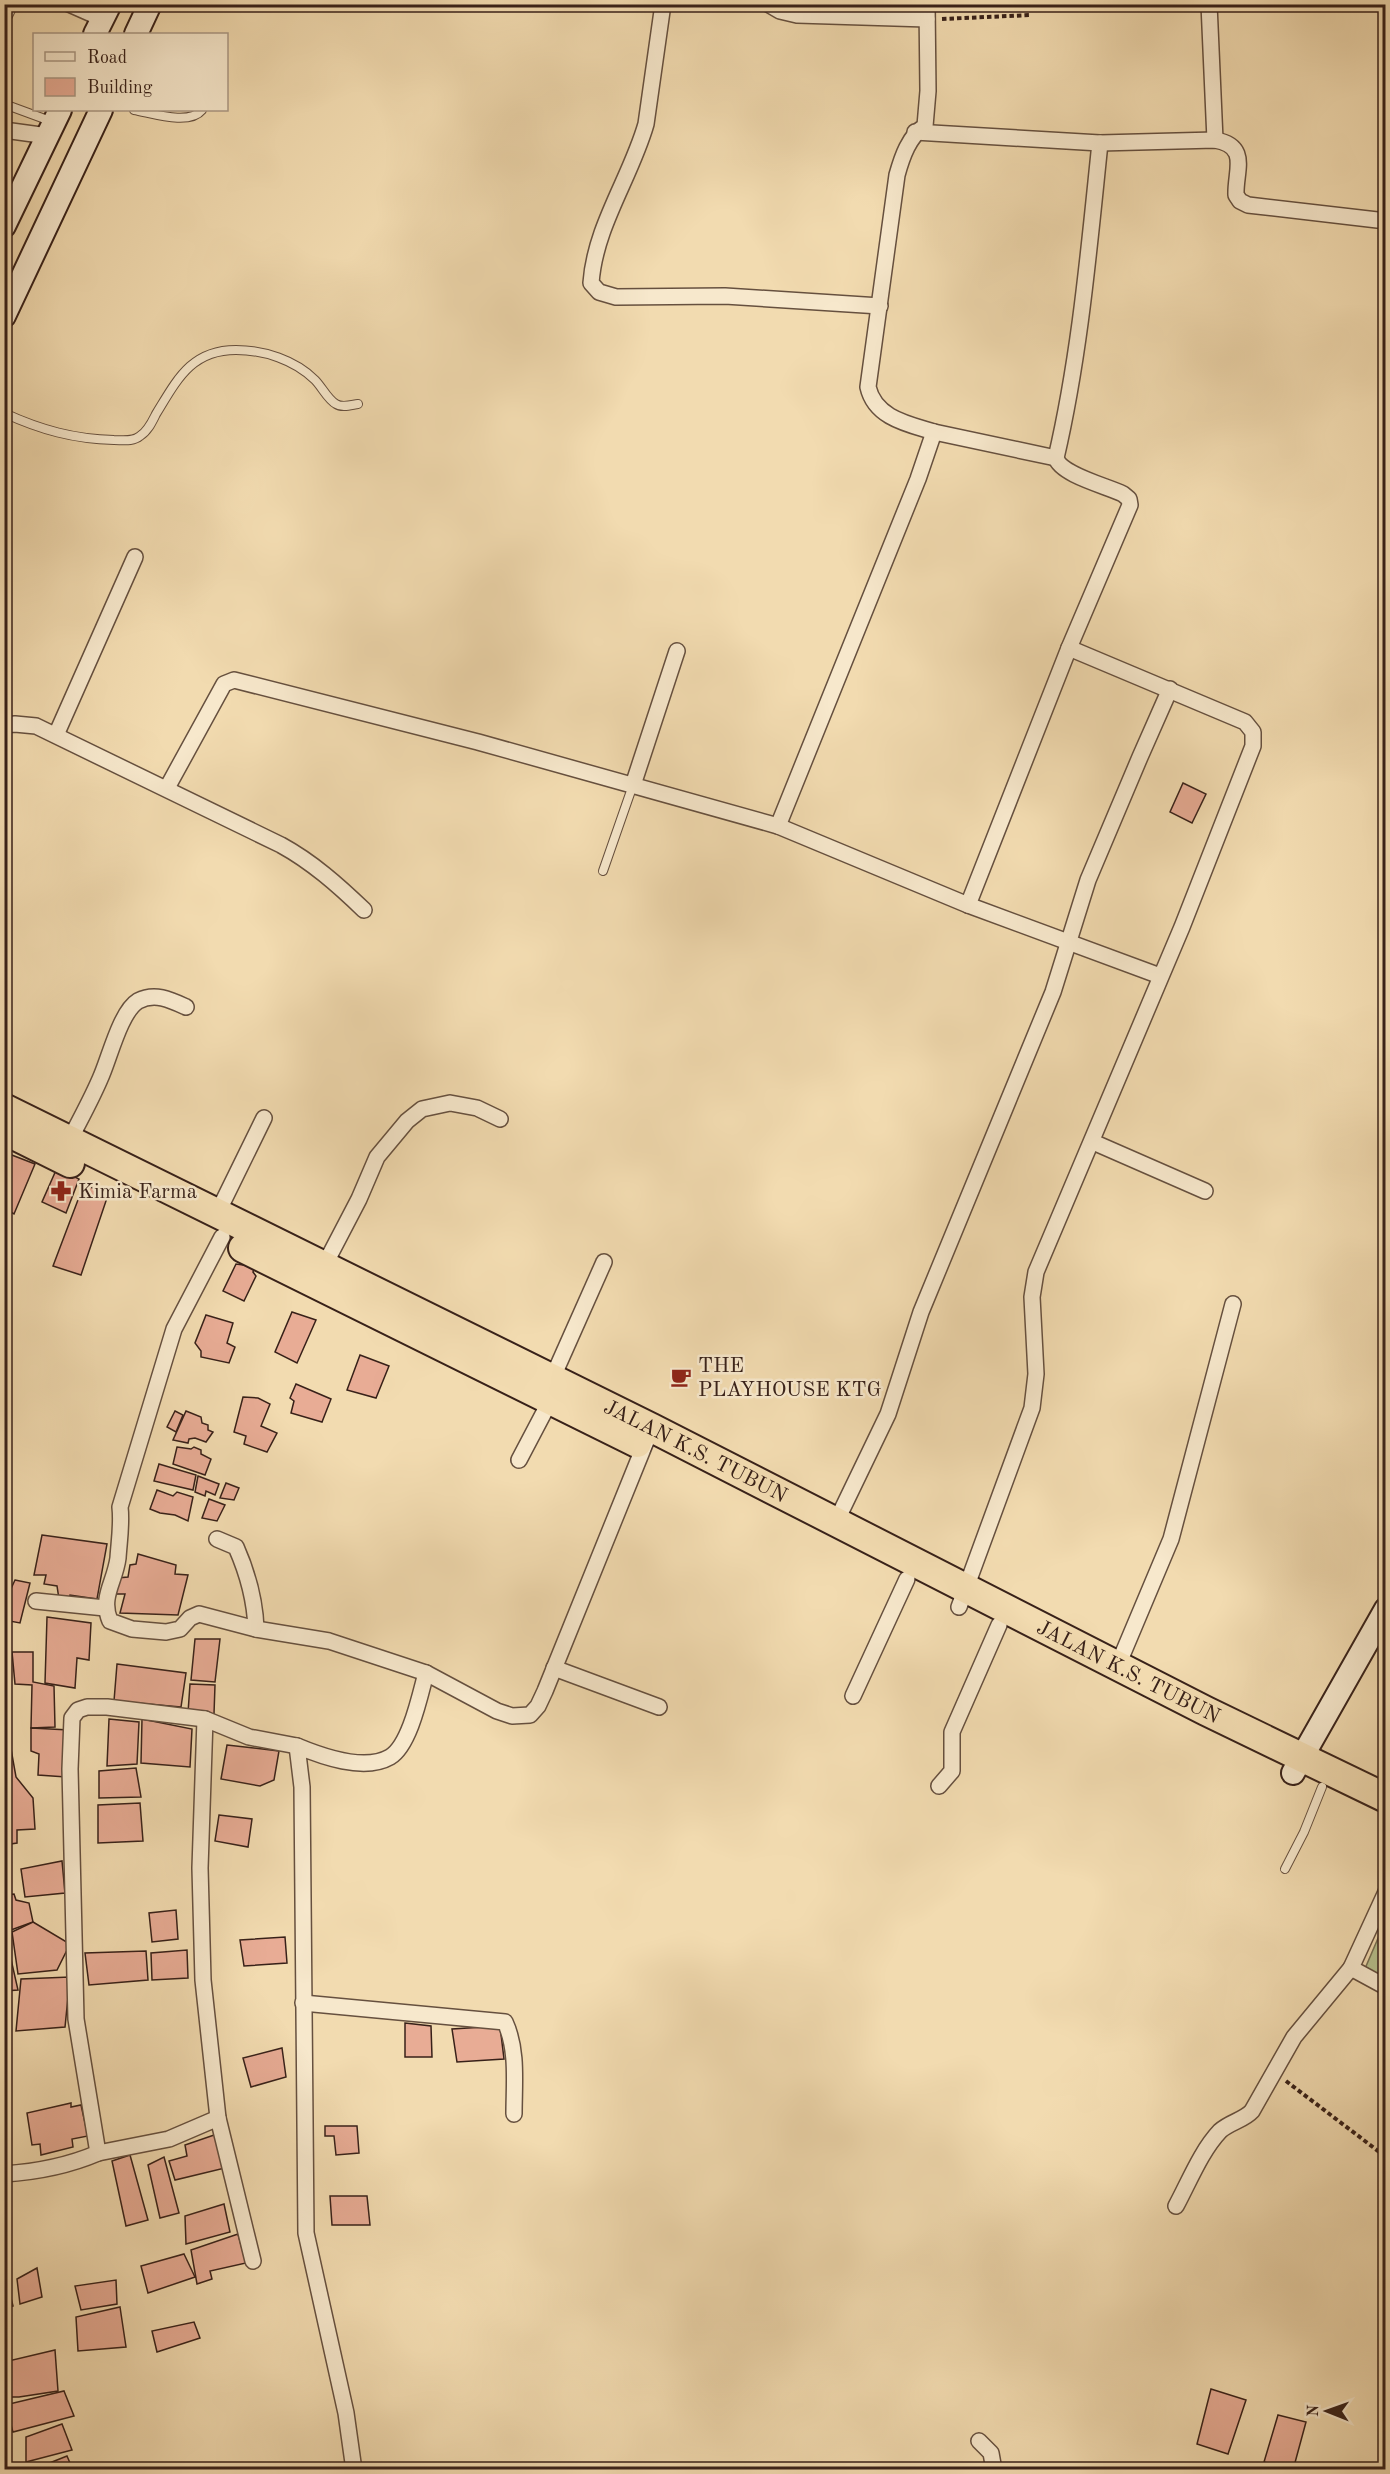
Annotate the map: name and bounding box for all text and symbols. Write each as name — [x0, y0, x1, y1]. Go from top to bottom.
legend — [33, 33, 228, 111]
text: Road — [87, 49, 127, 67]
text: Building — [87, 79, 153, 97]
pharmacy icon: Kimia Farma — [49, 1179, 73, 1203]
place label: Kimia Farma — [78, 1182, 197, 1203]
place label: THE PLAYHOUSE KTG — [698, 1356, 882, 1401]
cafe icon: THE PLAYHOUSE KTG — [669, 1365, 693, 1389]
street label: JALAN K.S. TUBUN — [600, 1397, 790, 1507]
street label: JALAN K.S. TUBUN — [1033, 1617, 1223, 1728]
north arrow — [1297, 2381, 1357, 2441]
text: N — [1306, 2404, 1322, 2417]

